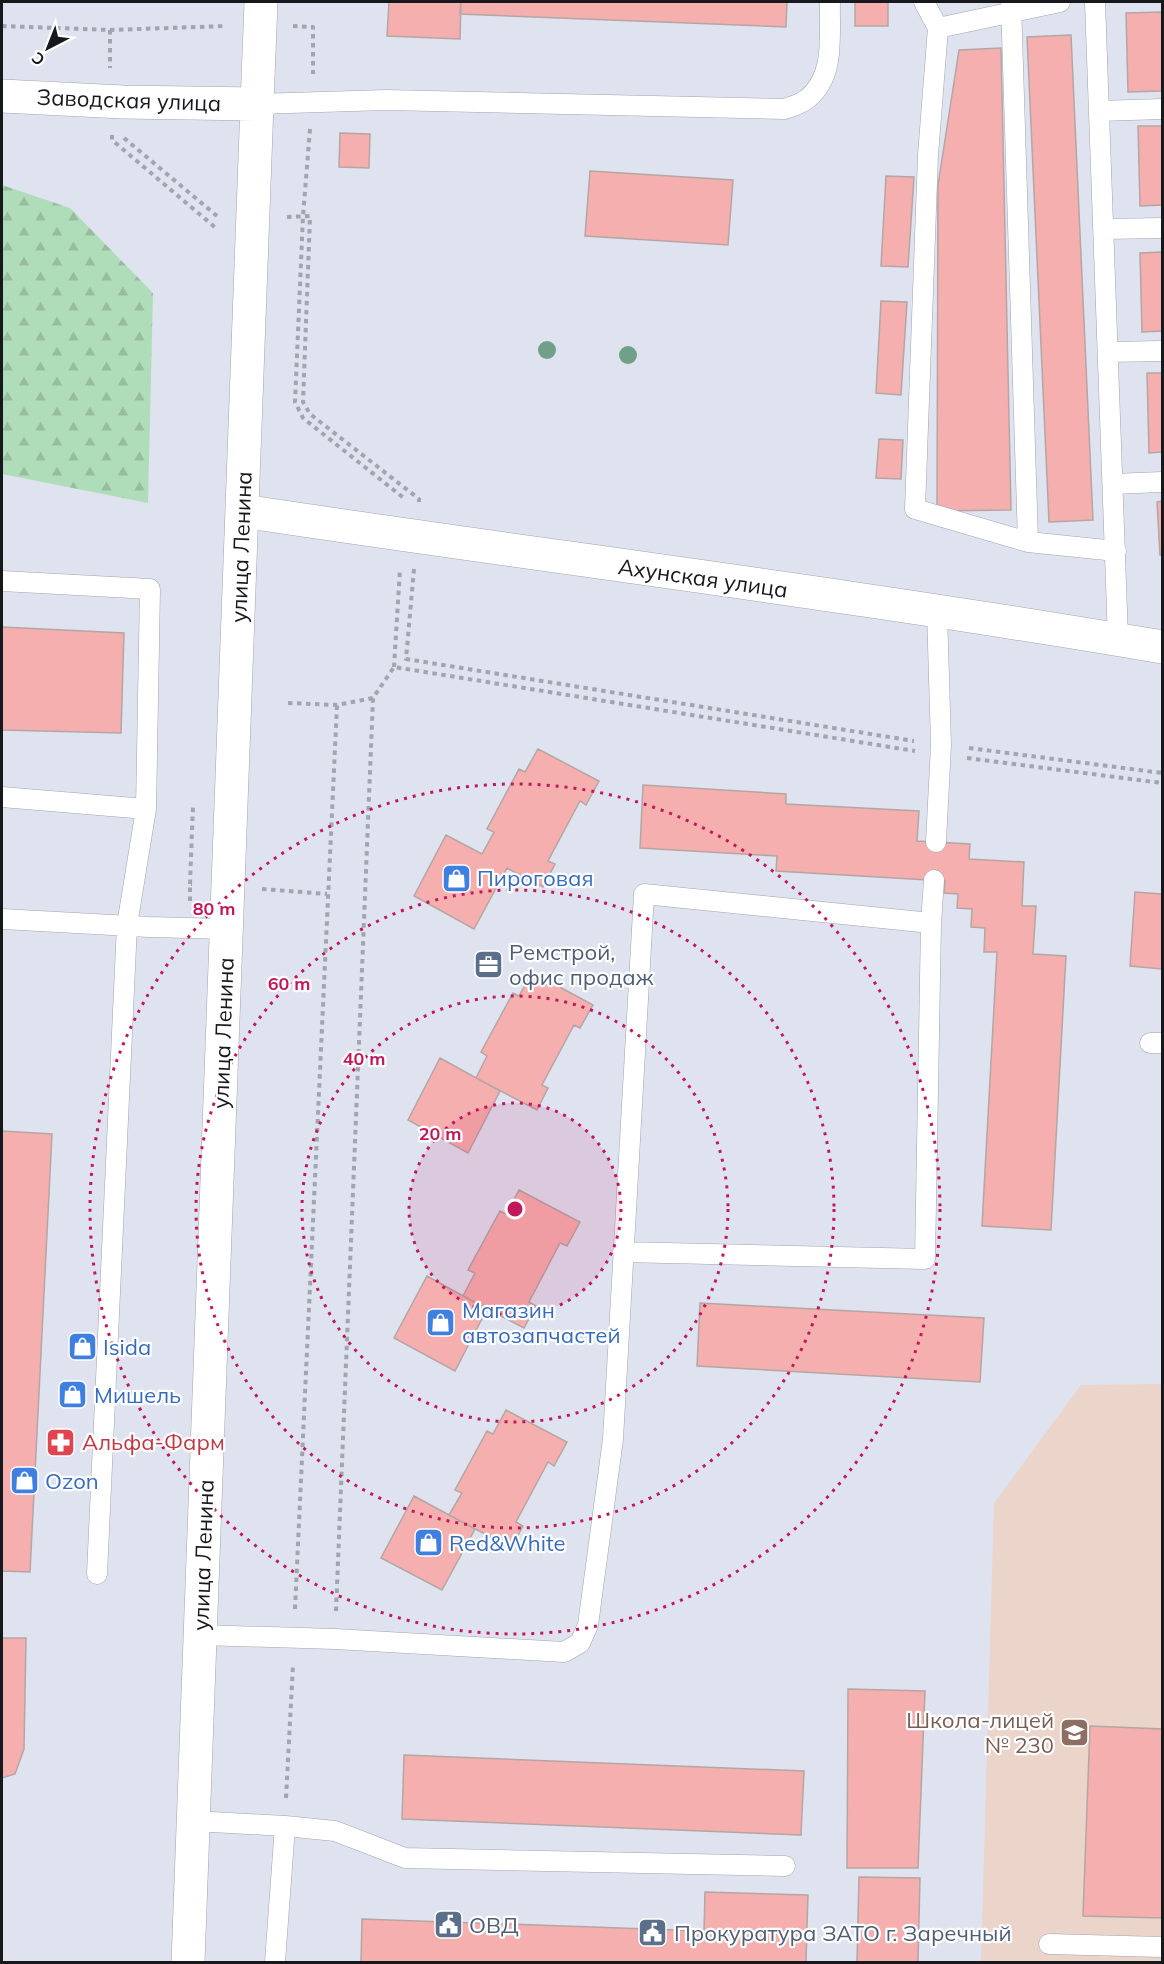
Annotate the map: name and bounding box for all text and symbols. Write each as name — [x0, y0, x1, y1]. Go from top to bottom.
north arrow — [18, 18, 78, 78]
text: С — [27, 48, 49, 70]
street label: Заводская улица — [36, 83, 222, 117]
street label: улица Ленина — [224, 471, 258, 623]
street label: Ахунская улица — [616, 552, 790, 604]
shop icon: Пироговая — [440, 862, 472, 894]
place label: Пироговая — [477, 864, 593, 892]
text: 80 m — [193, 897, 235, 920]
place label: Ремстрой, офис продаж — [509, 938, 654, 991]
office icon: Ремстрой, офис продаж — [472, 949, 504, 981]
street label: улица Ленина — [206, 957, 240, 1109]
text: 60 m — [268, 972, 310, 995]
text: 40 m — [343, 1047, 385, 1070]
text: 20 m — [419, 1122, 461, 1145]
centre of rings — [505, 1199, 525, 1219]
place label: Магазин автозапчастей — [462, 1296, 621, 1349]
shop icon: Магазин автозапчастей — [425, 1307, 457, 1339]
shop icon: Isida — [66, 1331, 98, 1363]
place label: Isida — [103, 1333, 151, 1361]
shop icon: Мишель — [57, 1379, 89, 1411]
place label: Мишель — [94, 1381, 181, 1409]
pharmacy icon: Альфа-Фарм — [45, 1426, 77, 1458]
place label: Альфа-Фарм — [82, 1428, 225, 1456]
shop icon: Ozon — [8, 1465, 40, 1497]
place label: Ozon — [45, 1467, 99, 1495]
street label: улица Ленина — [186, 1479, 220, 1631]
shop icon: Red&White — [412, 1527, 444, 1559]
place label: Red&White — [449, 1529, 565, 1557]
place label: Школа-лицей № 230 — [906, 1706, 1054, 1759]
school or university icon: Школа-лицей № 230 — [1059, 1717, 1091, 1749]
public building icon: ОВД — [432, 1909, 464, 1941]
place label: ОВД — [469, 1911, 519, 1939]
public building icon: Прокуратура ЗАТО г. Заречный — [637, 1917, 669, 1949]
place label: Прокуратура ЗАТО г. Заречный — [674, 1919, 1012, 1947]

